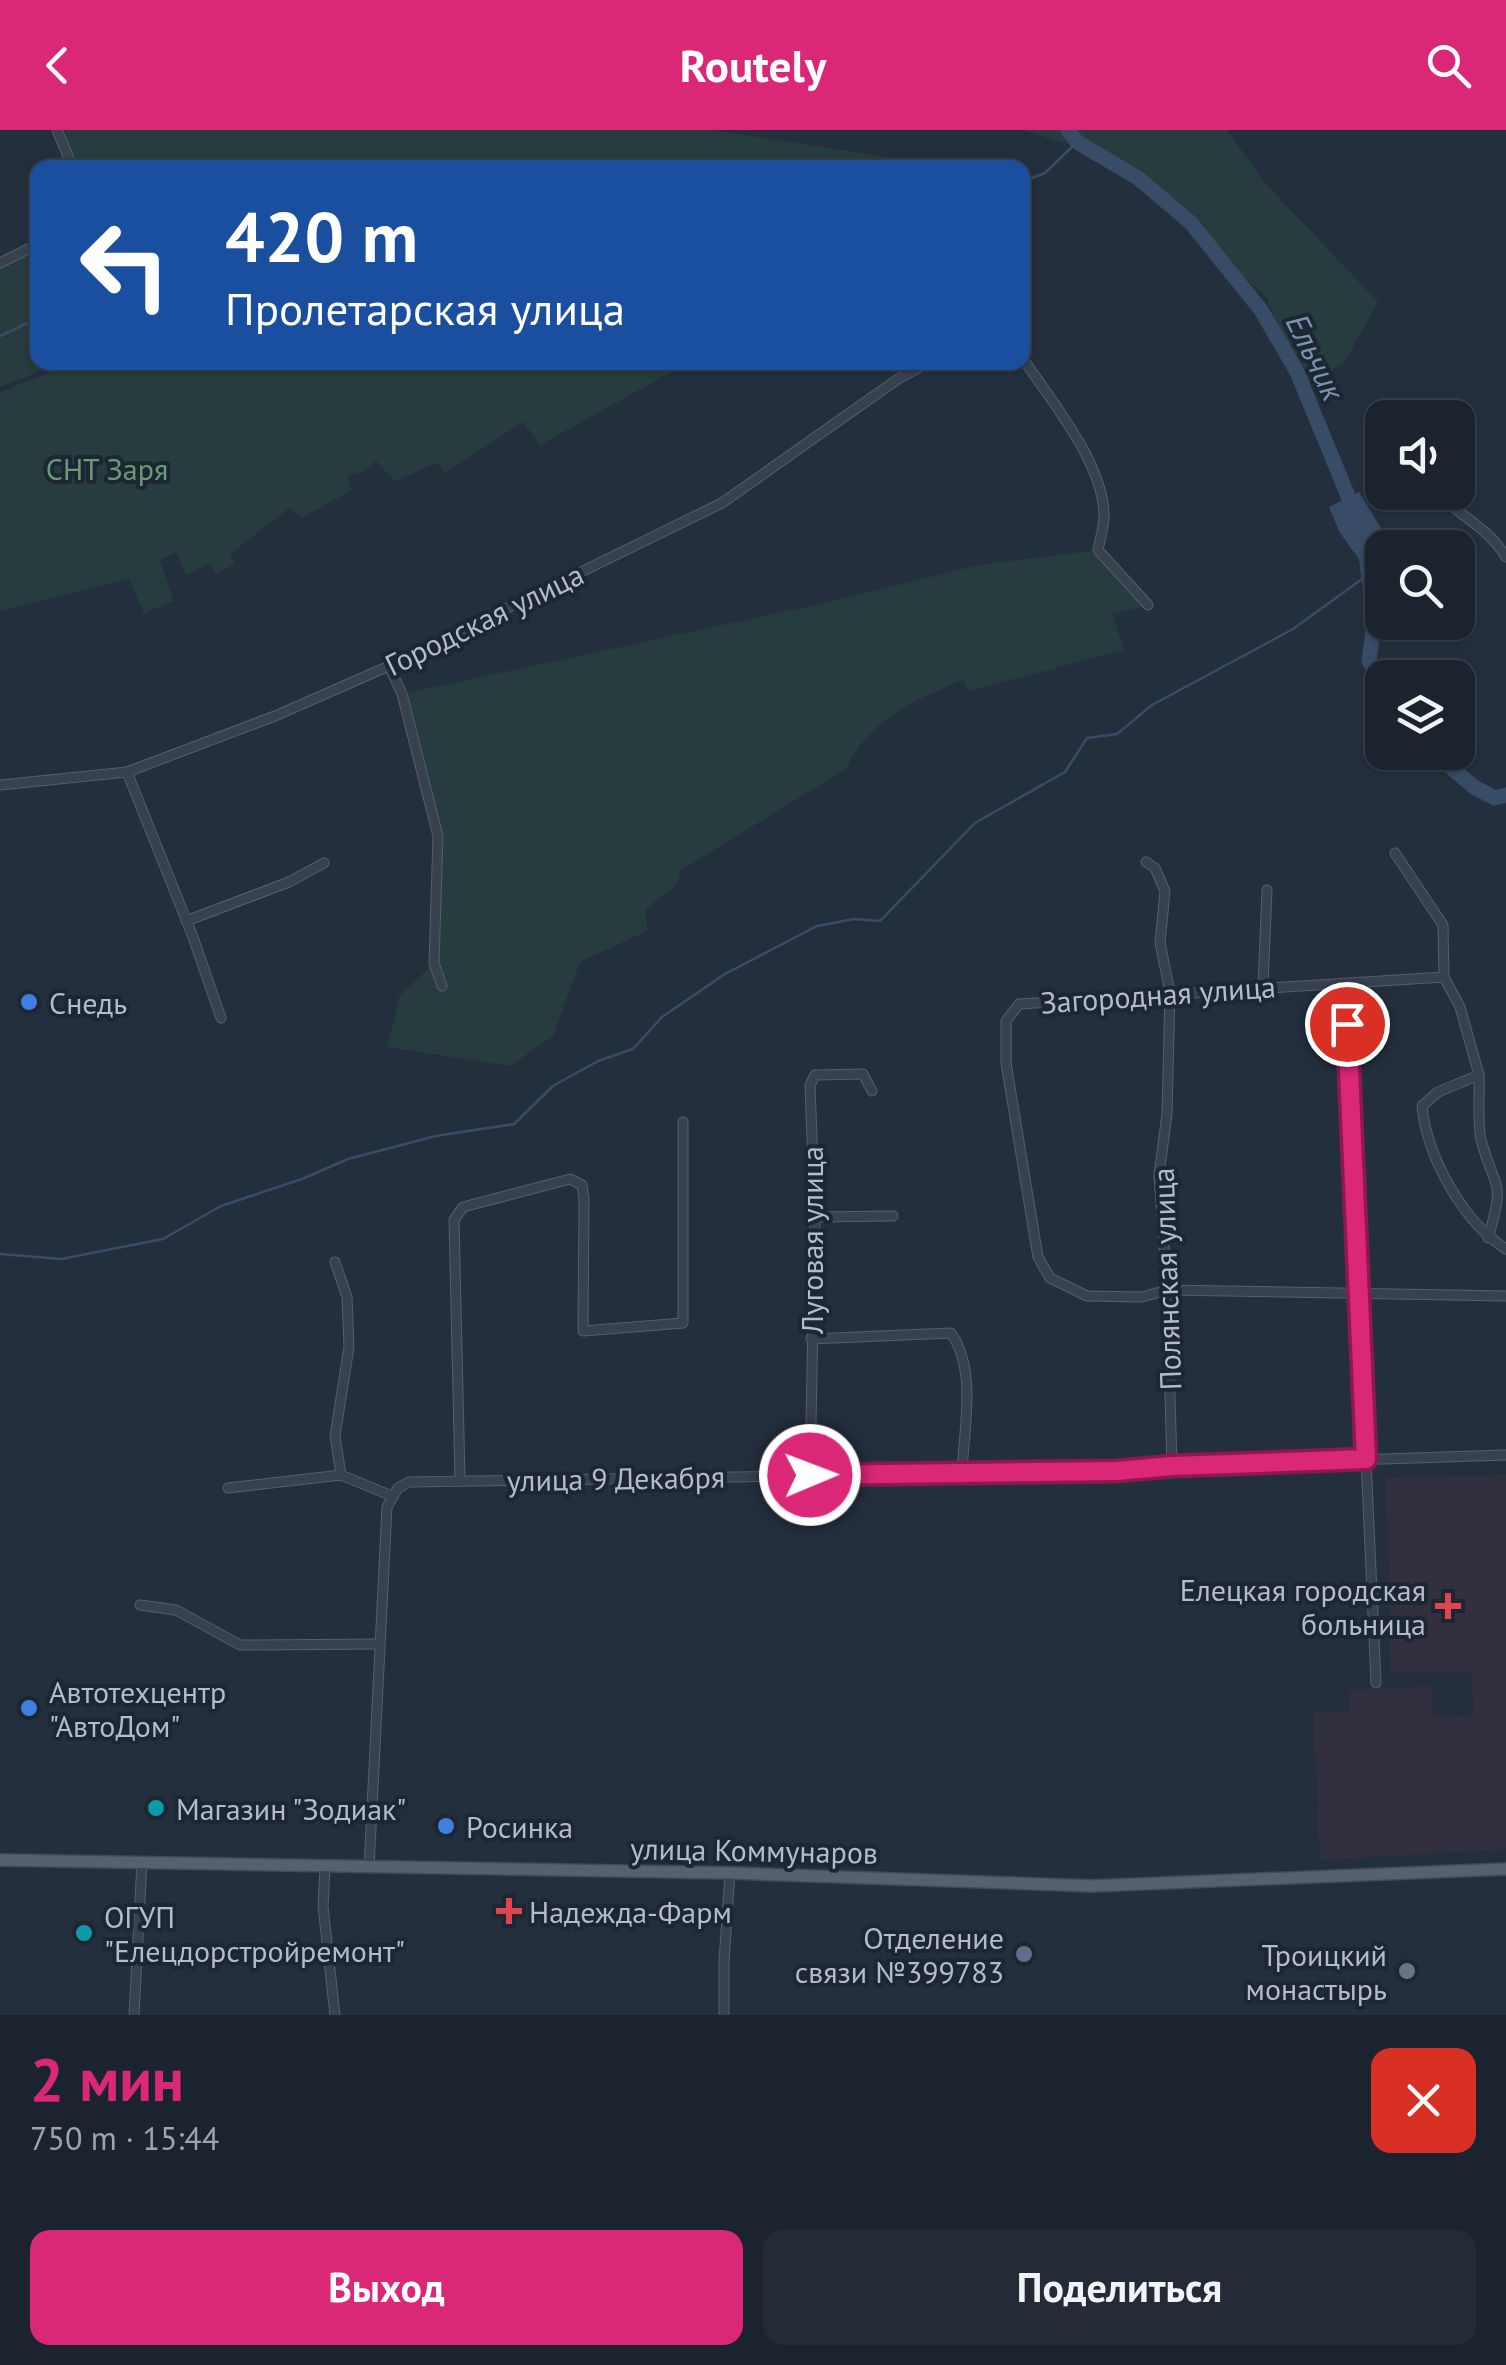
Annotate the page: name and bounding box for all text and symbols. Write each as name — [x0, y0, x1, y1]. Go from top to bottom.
text: Routely — [680, 36, 826, 94]
icon: back — [30, 38, 85, 93]
icon: search — [1421, 38, 1476, 93]
text: 420 m — [225, 191, 418, 281]
icon: left — [60, 200, 190, 330]
text: Пролетарская улица — [225, 279, 625, 337]
water label: Ельчик — [1277, 307, 1355, 408]
map controls — [1365, 400, 1475, 770]
button: sound — [1365, 400, 1475, 510]
park label: СНТ Заря — [46, 449, 168, 488]
button: search — [1365, 530, 1475, 640]
street label: Городская улица — [378, 554, 590, 684]
button: layers — [1365, 660, 1475, 770]
street label: Загородная улица — [1039, 966, 1277, 1022]
pin — [1305, 982, 1390, 1067]
place label: Снедь — [49, 983, 127, 1022]
marker: Снедь — [18, 991, 40, 1013]
icon: arrive — [1320, 997, 1375, 1052]
street label: Луговая улица — [792, 1146, 831, 1335]
street label: Полянская улица — [1143, 1167, 1189, 1391]
position arrow — [758, 1423, 862, 1527]
street label: улица 9 Декабря — [507, 1457, 725, 1499]
place label: Елецкая городская больница — [1180, 1570, 1426, 1643]
marker: Елецкая городская больница — [1435, 1593, 1461, 1619]
place label: Автотехцентр "АвтоДом" — [49, 1672, 226, 1745]
marker: Автотехцентр "АвтоДом" — [18, 1697, 40, 1719]
place label: Магазин "Зодиак" — [176, 1789, 406, 1828]
marker: Магазин "Зодиак" — [145, 1797, 167, 1819]
place label: Росинка — [466, 1807, 573, 1846]
marker: Росинка — [435, 1815, 457, 1837]
street label: улица Коммунаров — [630, 1828, 878, 1872]
place label: Надежда-Фарм — [529, 1892, 732, 1931]
place label: ОГУП "Елецдорстройремонт" — [104, 1897, 405, 1970]
marker: Надежда-Фарм — [498, 1900, 520, 1922]
place label: Отделение связи №399783 — [795, 1918, 1004, 1991]
marker: ОГУП "Елецдорстройремонт" — [73, 1922, 95, 1944]
place label: Троицкий монастырь — [1246, 1935, 1387, 2008]
marker: Отделение связи №399783 — [1013, 1943, 1035, 1965]
marker: Троицкий монастырь — [1396, 1960, 1418, 1982]
text: 2 мин — [30, 2040, 184, 2118]
button: close — [1371, 2048, 1476, 2153]
text: 750 m · 15:44 — [30, 2117, 219, 2159]
button: Выход — [30, 2230, 743, 2345]
button: Поделиться — [763, 2230, 1476, 2345]

